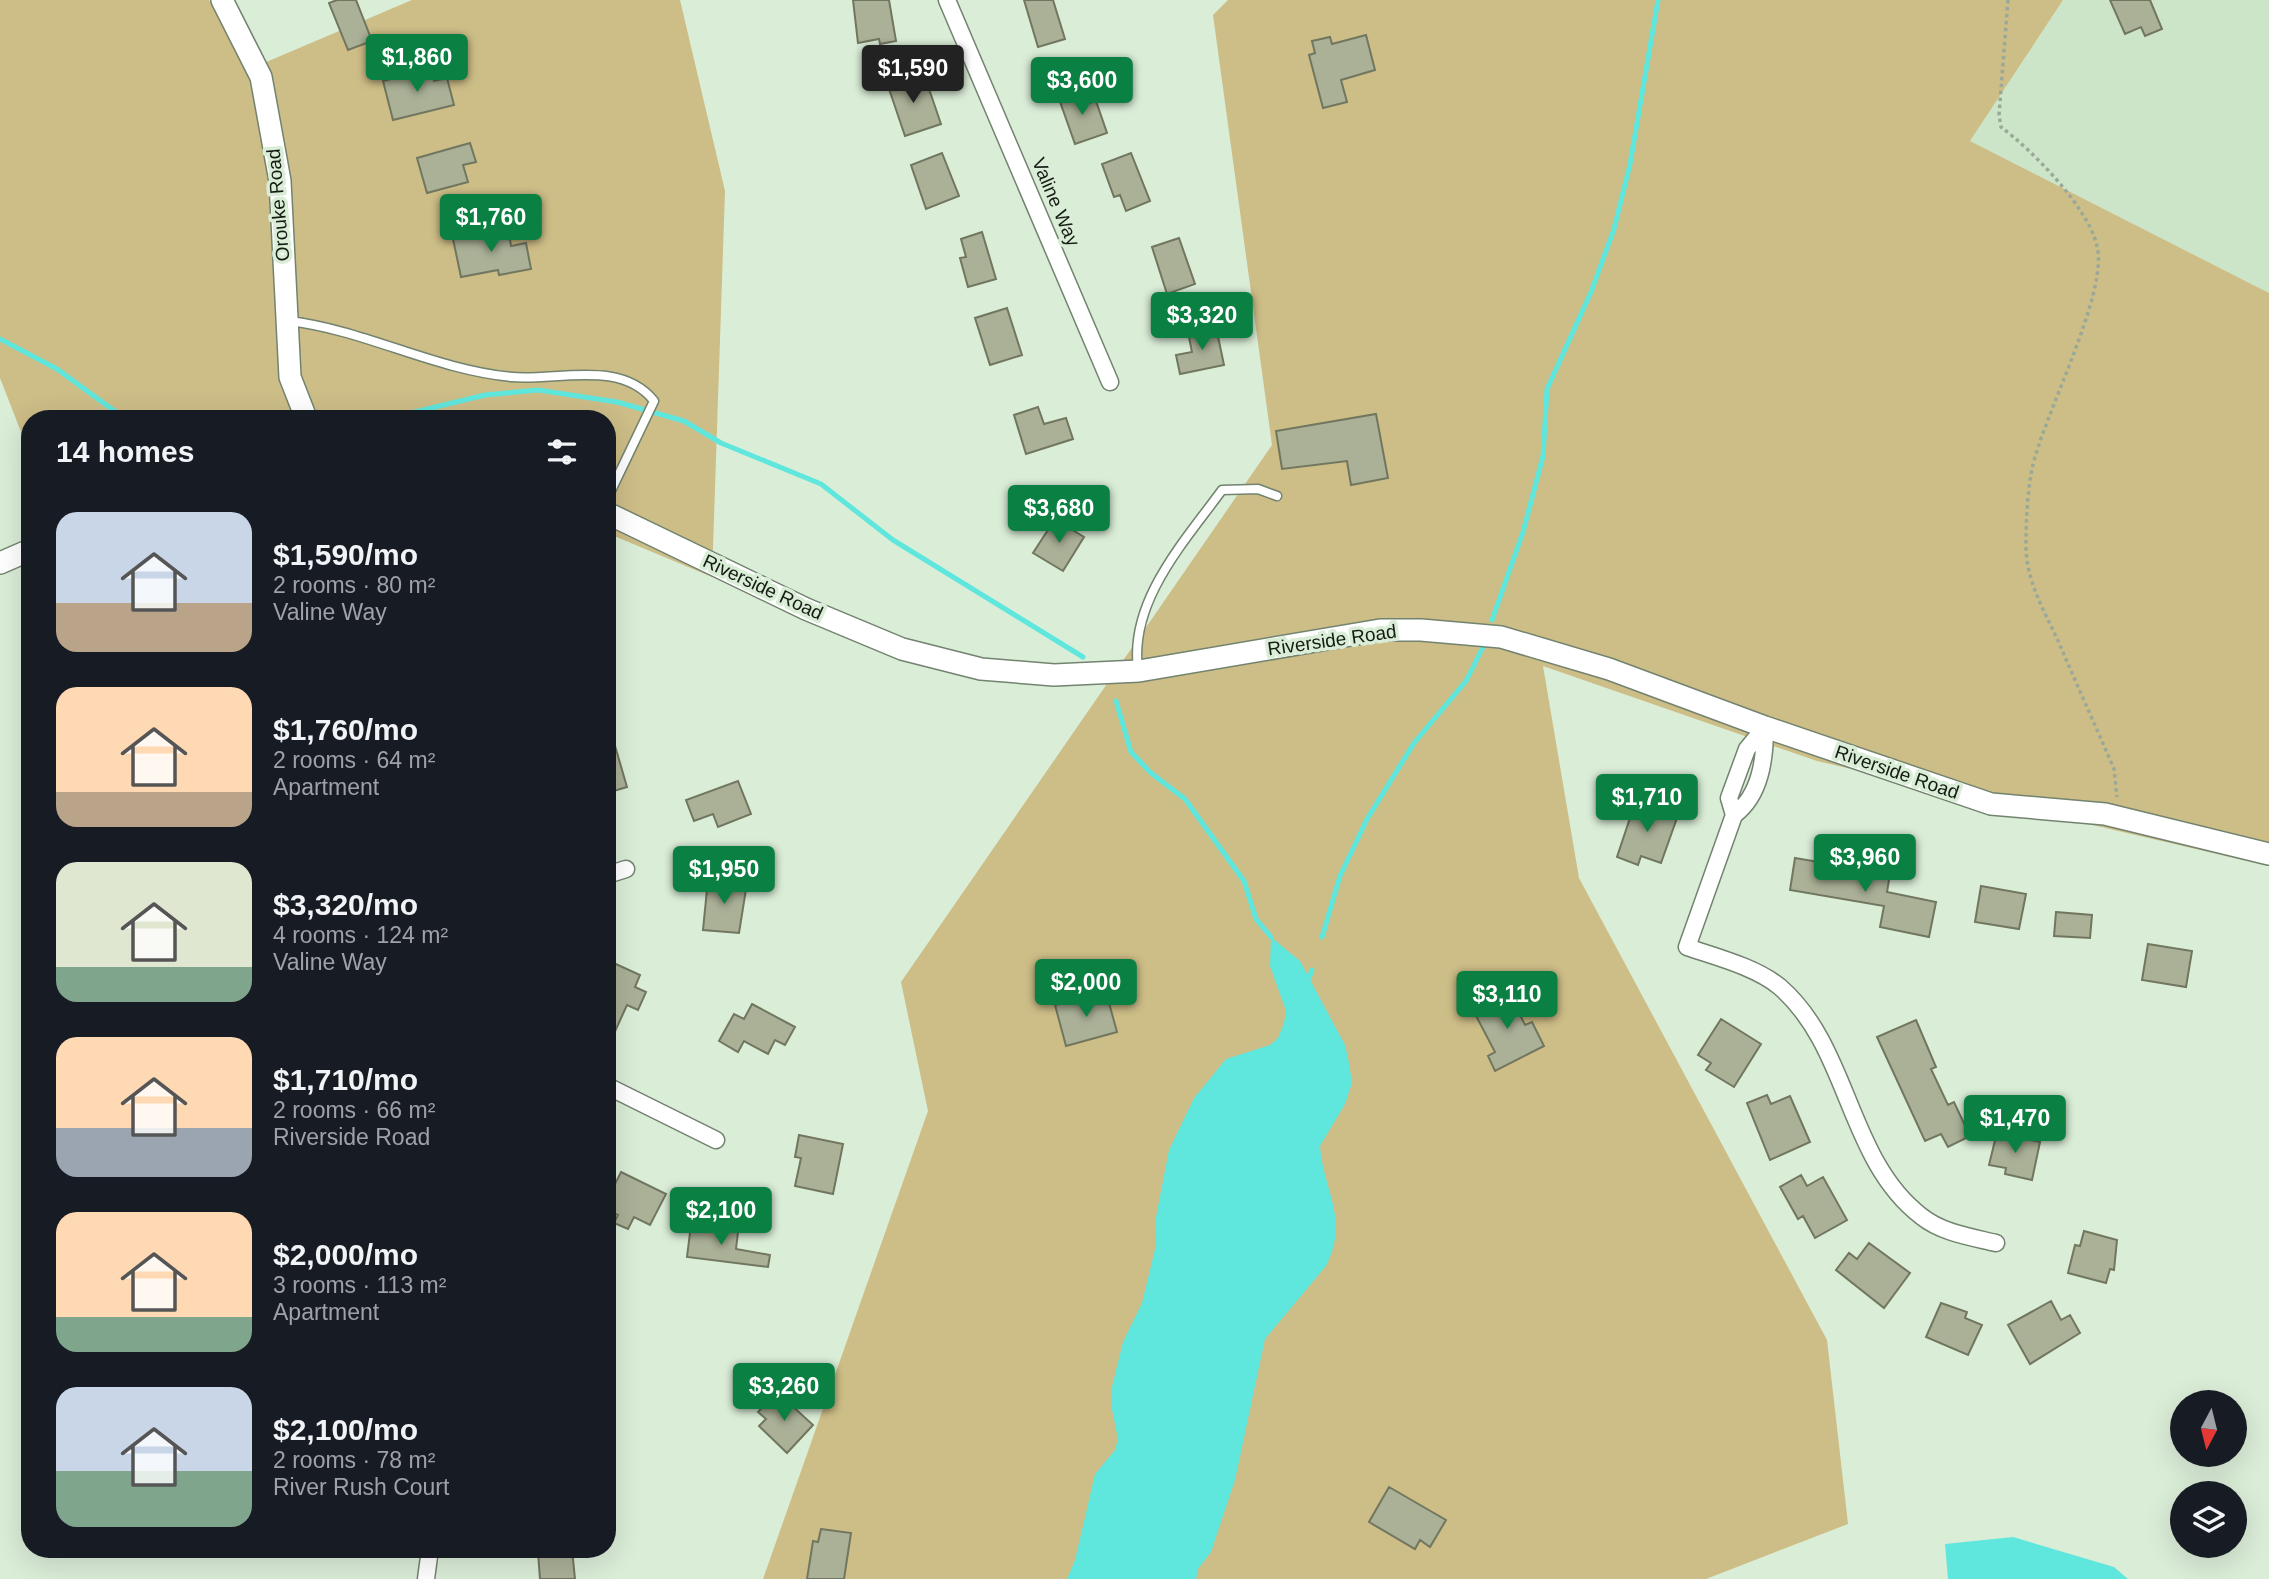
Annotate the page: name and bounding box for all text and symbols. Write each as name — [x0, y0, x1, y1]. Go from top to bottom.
pin: $1,860 — [360, 34, 474, 94]
text: $1,860 — [382, 44, 452, 70]
pin: $1,590 — [856, 46, 970, 105]
text: $1,590 — [878, 55, 948, 81]
pin: $3,600 — [1025, 58, 1139, 117]
text: $3,600 — [1047, 67, 1117, 93]
street label: Orouke Road — [263, 148, 293, 262]
street label: Valine Way — [1028, 155, 1084, 250]
pin: $1,760 — [434, 194, 548, 254]
text: $1,760 — [456, 204, 526, 230]
pin: $3,320 — [1145, 292, 1259, 352]
text: $3,320 — [1167, 302, 1237, 328]
icon: filters — [543, 433, 581, 471]
text: 14 homes — [56, 435, 194, 468]
pin: $3,680 — [1002, 486, 1116, 545]
text: $3,680 — [1024, 495, 1094, 521]
text: $1,590/mo — [273, 538, 418, 571]
icon: home — [112, 540, 196, 624]
street label: Riverside Road — [700, 550, 826, 624]
text: 2 rooms · 80 m² — [273, 572, 435, 598]
text: Valine Way — [273, 599, 387, 625]
street label: Riverside Road — [1266, 621, 1398, 659]
text: $1,760/mo — [273, 713, 418, 746]
icon: home — [112, 715, 196, 799]
street label: Riverside Road — [1832, 741, 1962, 803]
text: 2 rooms · 64 m² — [273, 747, 435, 773]
text: Apartment — [273, 774, 379, 800]
pin: $1,710 — [1590, 774, 1704, 834]
text: $1,710 — [1612, 784, 1682, 810]
pin: $3,960 — [1808, 834, 1922, 894]
text: $3,960 — [1830, 844, 1900, 870]
pin: $1,950 — [667, 846, 781, 906]
text: $1,950 — [689, 856, 759, 882]
text: $3,320/mo — [273, 888, 418, 921]
icon: home — [112, 890, 196, 974]
text: 4 rooms · 124 m² — [273, 922, 448, 948]
text: Valine Way — [273, 949, 387, 975]
pin: $2,000 — [1029, 960, 1143, 1019]
text: $2,000 — [1051, 969, 1121, 995]
pin: $3,110 — [1450, 972, 1564, 1031]
text: $3,110 — [1472, 981, 1542, 1007]
text: $1,710/mo — [273, 1063, 418, 1096]
icon: home — [112, 1065, 196, 1149]
pin: $1,470 — [1958, 1096, 2072, 1155]
text: 2 rooms · 66 m² — [273, 1097, 435, 1123]
text: $1,470 — [1980, 1105, 2050, 1131]
text: Riverside Road — [273, 1124, 430, 1150]
pin: $2,100 — [664, 1188, 778, 1247]
text: $2,100 — [686, 1197, 756, 1223]
text: $2,000/mo — [273, 1238, 418, 1271]
icon: home — [112, 1240, 196, 1324]
text: 3 rooms · 113 m² — [273, 1272, 446, 1298]
text: Apartment — [273, 1299, 379, 1325]
pin: $3,260 — [727, 1364, 841, 1423]
text: $3,260 — [749, 1373, 819, 1399]
north arrow — [2170, 1390, 2247, 1466]
map controls — [2170, 1390, 2247, 1558]
text: $2,100/mo — [273, 1413, 418, 1446]
icon: home — [112, 1415, 196, 1499]
text: 2 rooms · 78 m² — [273, 1447, 435, 1473]
text: River Rush Court — [273, 1474, 449, 1500]
button: layers — [2170, 1481, 2247, 1558]

